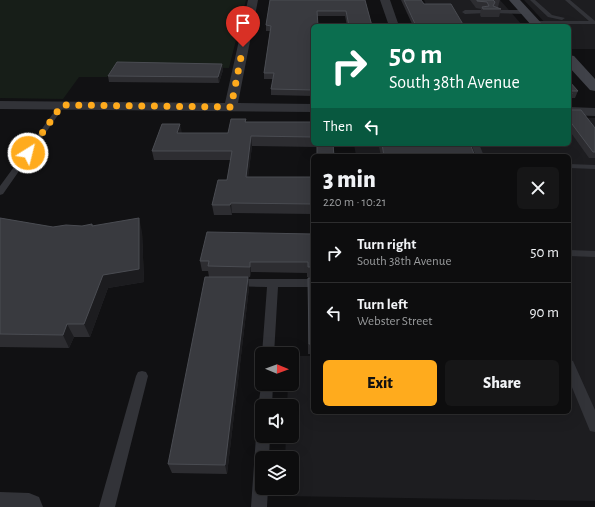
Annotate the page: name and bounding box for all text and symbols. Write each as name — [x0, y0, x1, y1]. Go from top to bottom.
pin — [226, 6, 260, 47]
icon: arrive — [232, 12, 254, 34]
icon: right — [323, 40, 375, 92]
text: 50 m — [389, 41, 443, 69]
text: South 38th Avenue — [389, 74, 520, 92]
icon: left — [361, 116, 383, 138]
text: Then — [323, 119, 353, 134]
position arrow — [7, 132, 49, 174]
button: close — [517, 167, 559, 209]
text: 3 min — [323, 168, 376, 192]
text: 220 m · 10:21 — [323, 196, 386, 209]
text: Turn right — [357, 237, 416, 252]
icon: right — [323, 242, 345, 264]
text: 50 m — [530, 245, 559, 260]
text: South 38th Avenue — [357, 255, 451, 268]
text: Turn left — [357, 297, 408, 312]
icon: left — [323, 302, 345, 324]
text: 90 m — [530, 305, 559, 320]
text: Webster Street — [357, 315, 432, 328]
north arrow — [255, 347, 299, 391]
map controls — [255, 347, 299, 495]
button: Exit — [323, 360, 437, 406]
button: Share — [445, 360, 559, 406]
button: sound — [255, 399, 299, 443]
button: layers — [255, 451, 299, 495]

